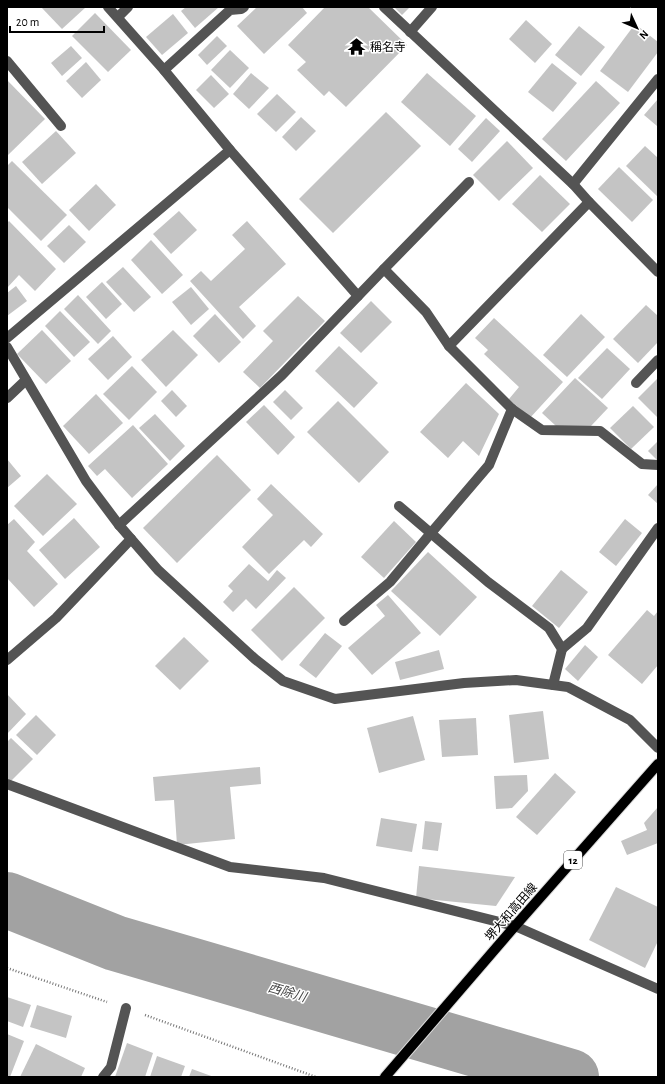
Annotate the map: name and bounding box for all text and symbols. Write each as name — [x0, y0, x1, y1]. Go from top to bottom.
scale bar — [10, 8, 104, 34]
north arrow — [617, 8, 657, 48]
text: 20 m — [16, 16, 39, 28]
text: N — [637, 28, 650, 41]
temple icon: 稱名寺 — [347, 37, 367, 57]
place label: 稱名寺 — [370, 40, 406, 53]
road number: 12 — [564, 851, 582, 869]
street label: 堺大和高田線 — [482, 880, 539, 943]
water label: 西除川 — [266, 980, 310, 1005]

